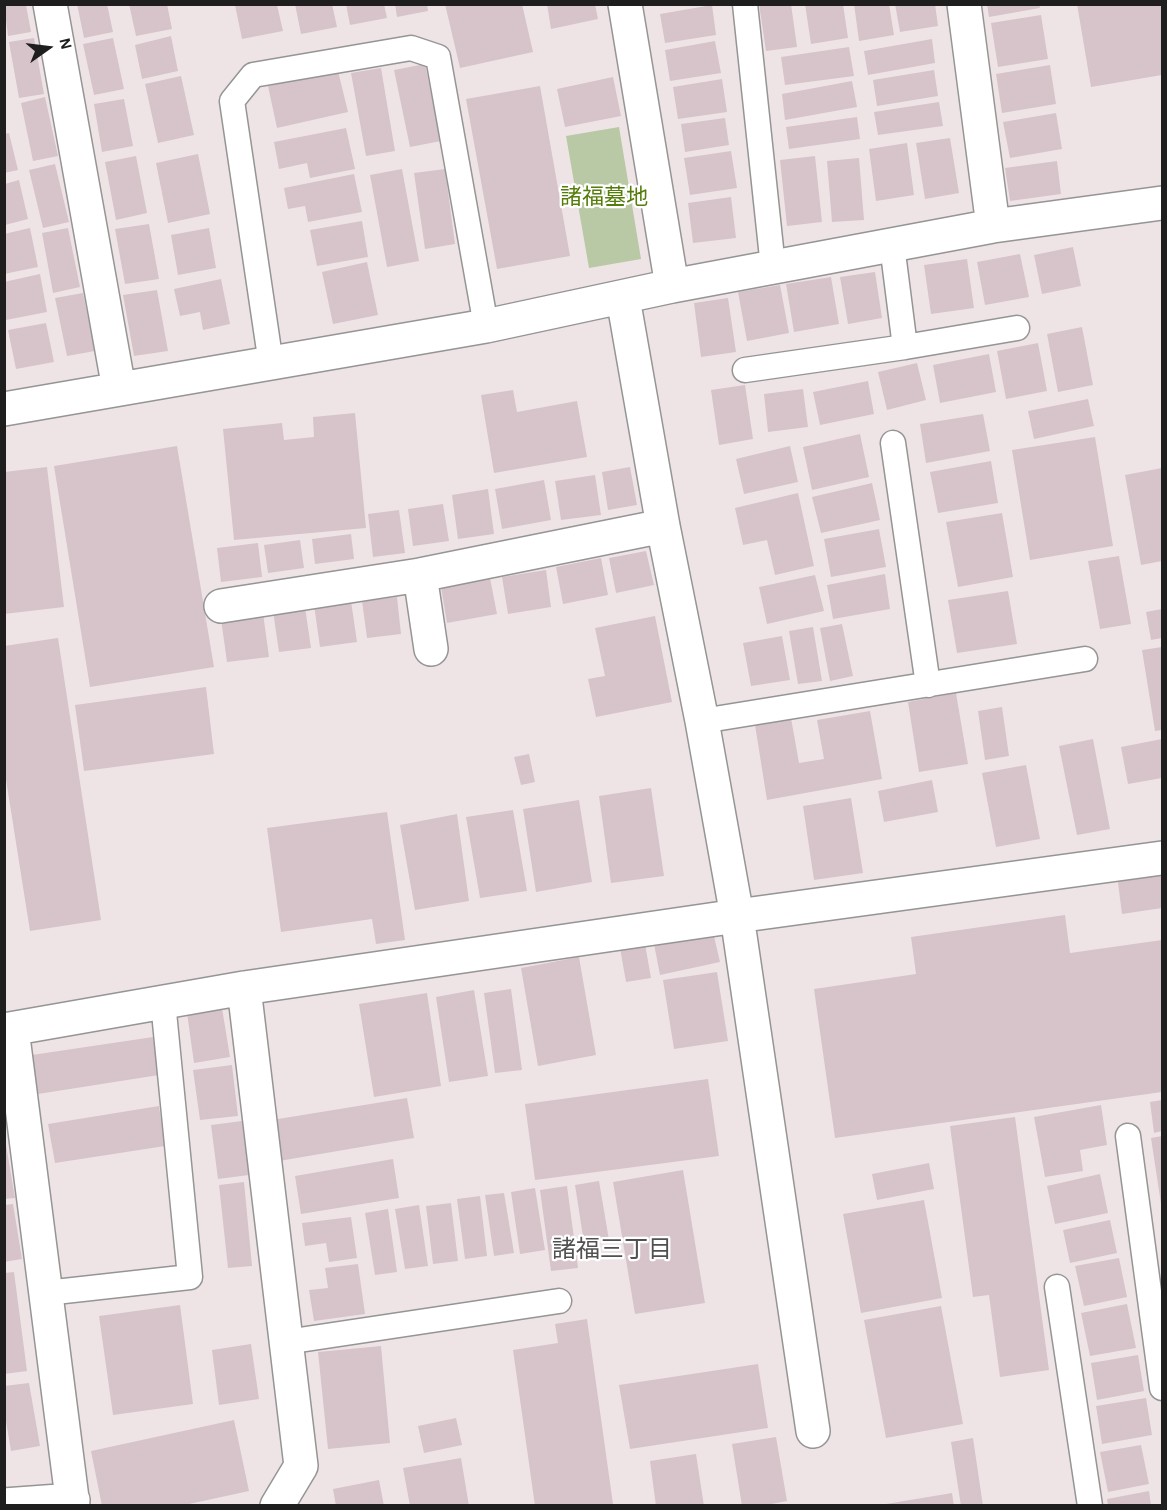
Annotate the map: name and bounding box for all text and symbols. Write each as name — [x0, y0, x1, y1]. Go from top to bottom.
north arrow — [18, 18, 78, 78]
text: N — [56, 36, 75, 51]
park label: 諸福墓地 — [560, 184, 648, 210]
district label: 諸福三丁目 — [552, 1236, 672, 1264]

